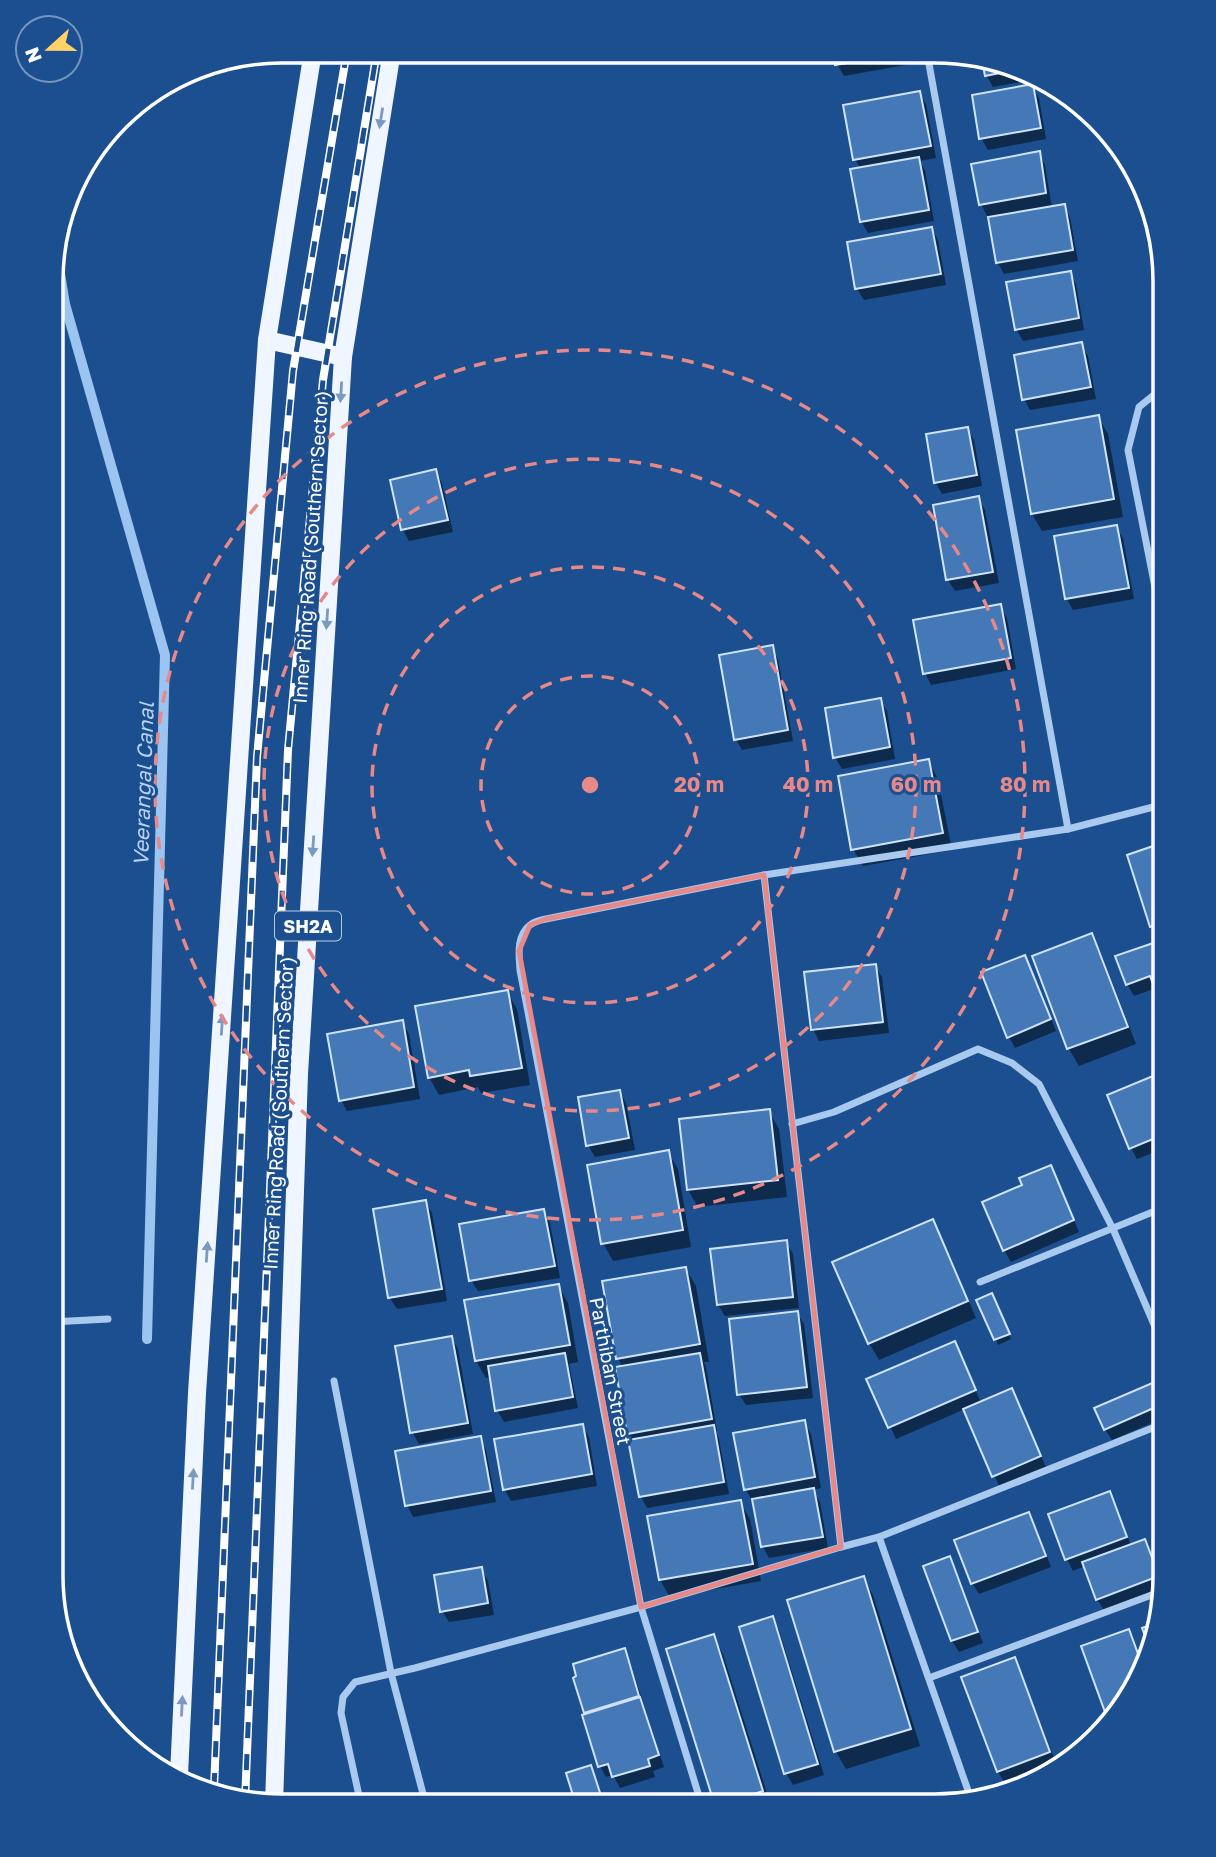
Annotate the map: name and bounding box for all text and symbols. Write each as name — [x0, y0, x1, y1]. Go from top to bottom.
north arrow — [14, 14, 84, 84]
text: N — [19, 44, 46, 66]
one-way arrow — [375, 108, 386, 130]
one-way arrow — [335, 381, 346, 403]
street label: Inner Ring Road (Southern Sector) — [288, 390, 332, 704]
one-way arrow — [321, 608, 332, 630]
water label: Veerangal Canal — [127, 700, 159, 867]
text: 20 m — [674, 771, 724, 797]
text: 40 m — [783, 771, 833, 797]
text: 60 m — [891, 771, 941, 797]
text: 80 m — [1000, 771, 1050, 797]
centre of rings — [578, 773, 602, 797]
one-way arrow — [307, 835, 318, 857]
road number: SH2A — [275, 911, 341, 940]
street label: Inner Ring Road (Southern Sector) — [258, 956, 298, 1270]
one-way arrow — [217, 1014, 228, 1036]
one-way arrow — [201, 1241, 212, 1263]
street label: Parthiban Street — [585, 1295, 637, 1447]
one-way arrow — [188, 1468, 199, 1490]
one-way arrow — [177, 1695, 188, 1717]

